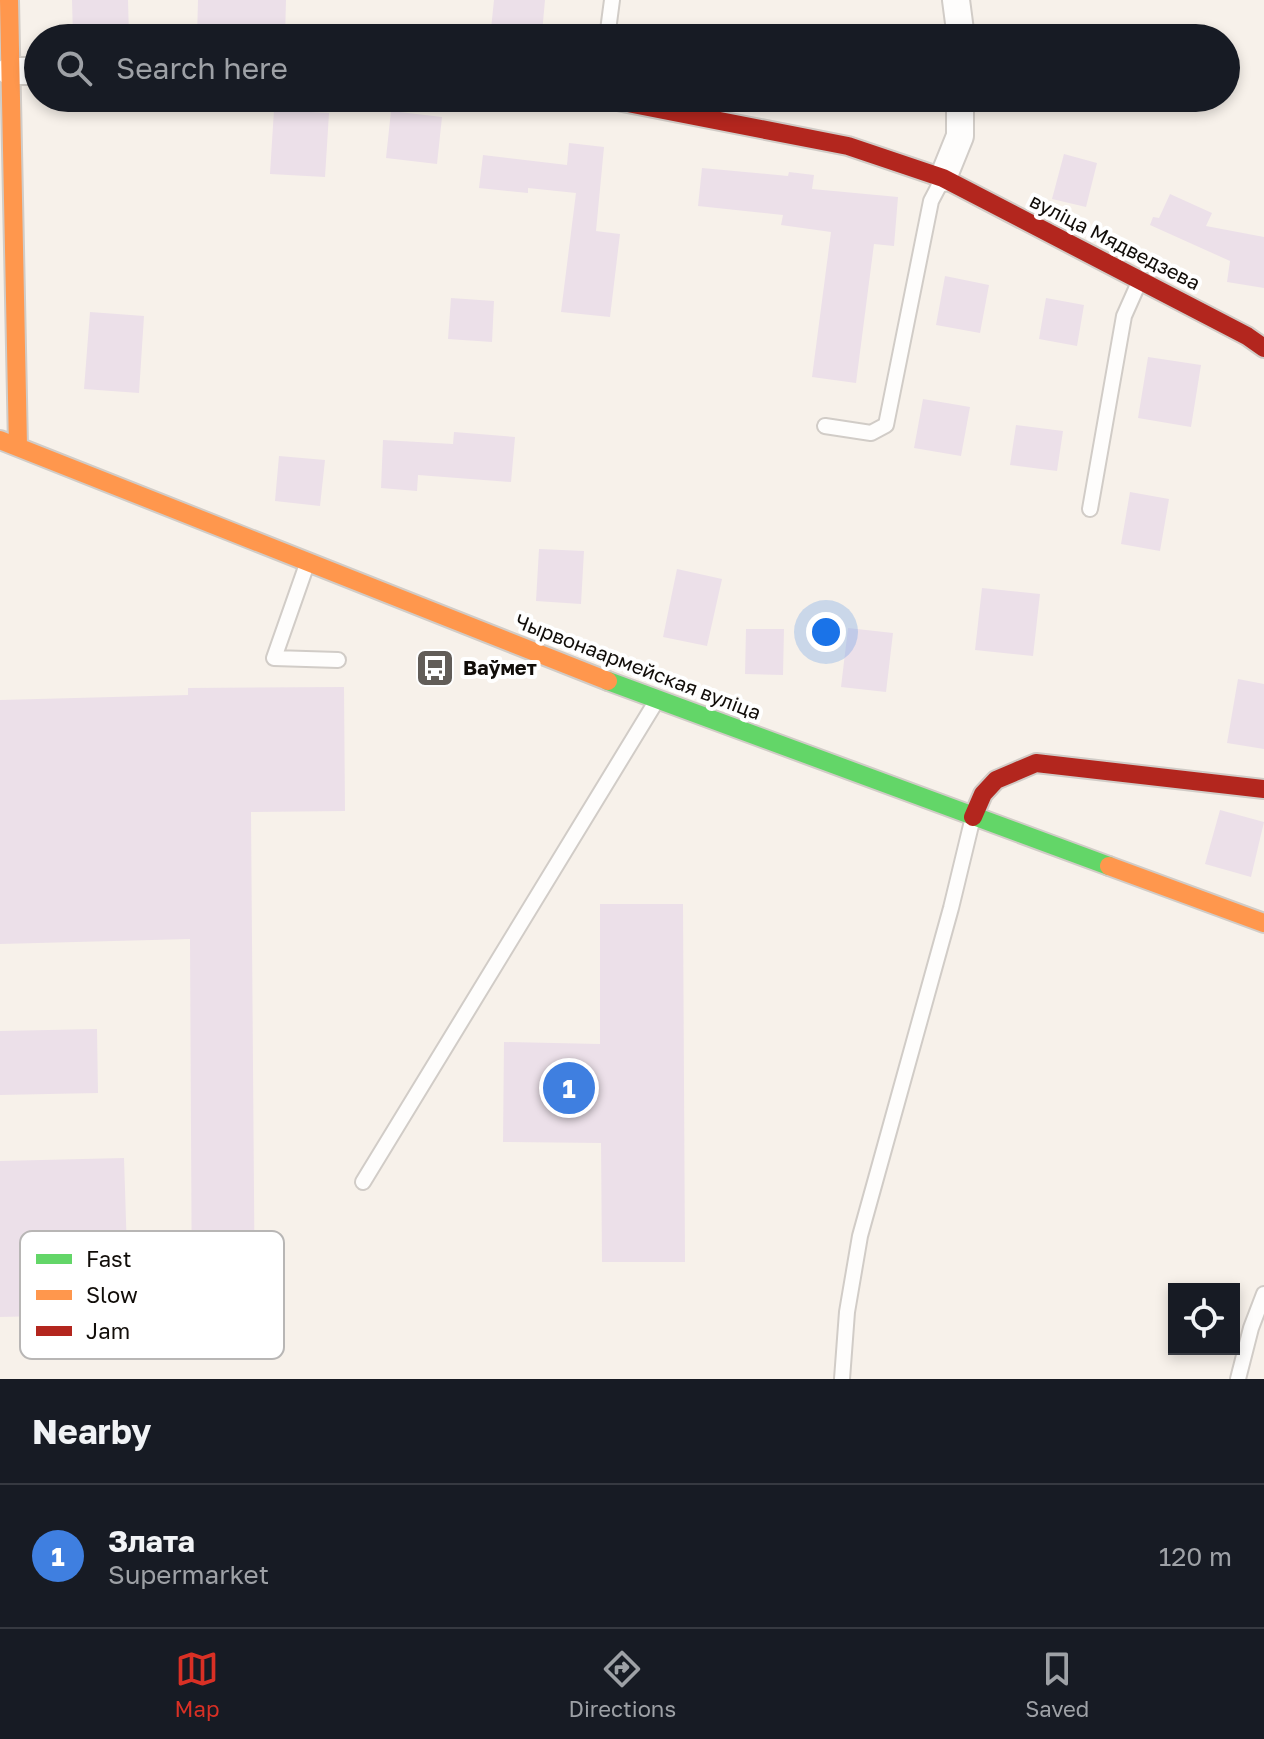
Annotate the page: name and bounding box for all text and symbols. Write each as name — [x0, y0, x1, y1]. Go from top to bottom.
search box — [24, 24, 1240, 112]
icon: search — [52, 46, 96, 90]
text: Search here — [116, 50, 288, 86]
street label: вуліца Мядведзева — [1026, 188, 1205, 294]
street label: Чырвонаармейская вуліца — [512, 608, 765, 724]
your location — [806, 612, 846, 652]
bus stop icon: Ваўмет — [414, 647, 456, 689]
place label: Ваўмет — [463, 655, 537, 679]
pin: 1 — [543, 1058, 595, 1118]
legend — [20, 1231, 284, 1359]
text: Fast — [86, 1245, 132, 1272]
text: Slow — [86, 1281, 138, 1308]
map controls — [1168, 1283, 1240, 1355]
button: locate — [1168, 1283, 1240, 1355]
text: Jam — [86, 1317, 130, 1344]
text: Nearby — [32, 1411, 152, 1451]
text: Злата — [108, 1523, 195, 1559]
text: 1 — [51, 1541, 65, 1572]
text: 120 m — [1159, 1541, 1232, 1572]
text: Supermarket — [108, 1559, 269, 1590]
tab: Map — [175, 1647, 219, 1722]
tab: Directions — [569, 1647, 676, 1722]
tab: Saved — [1025, 1647, 1089, 1722]

